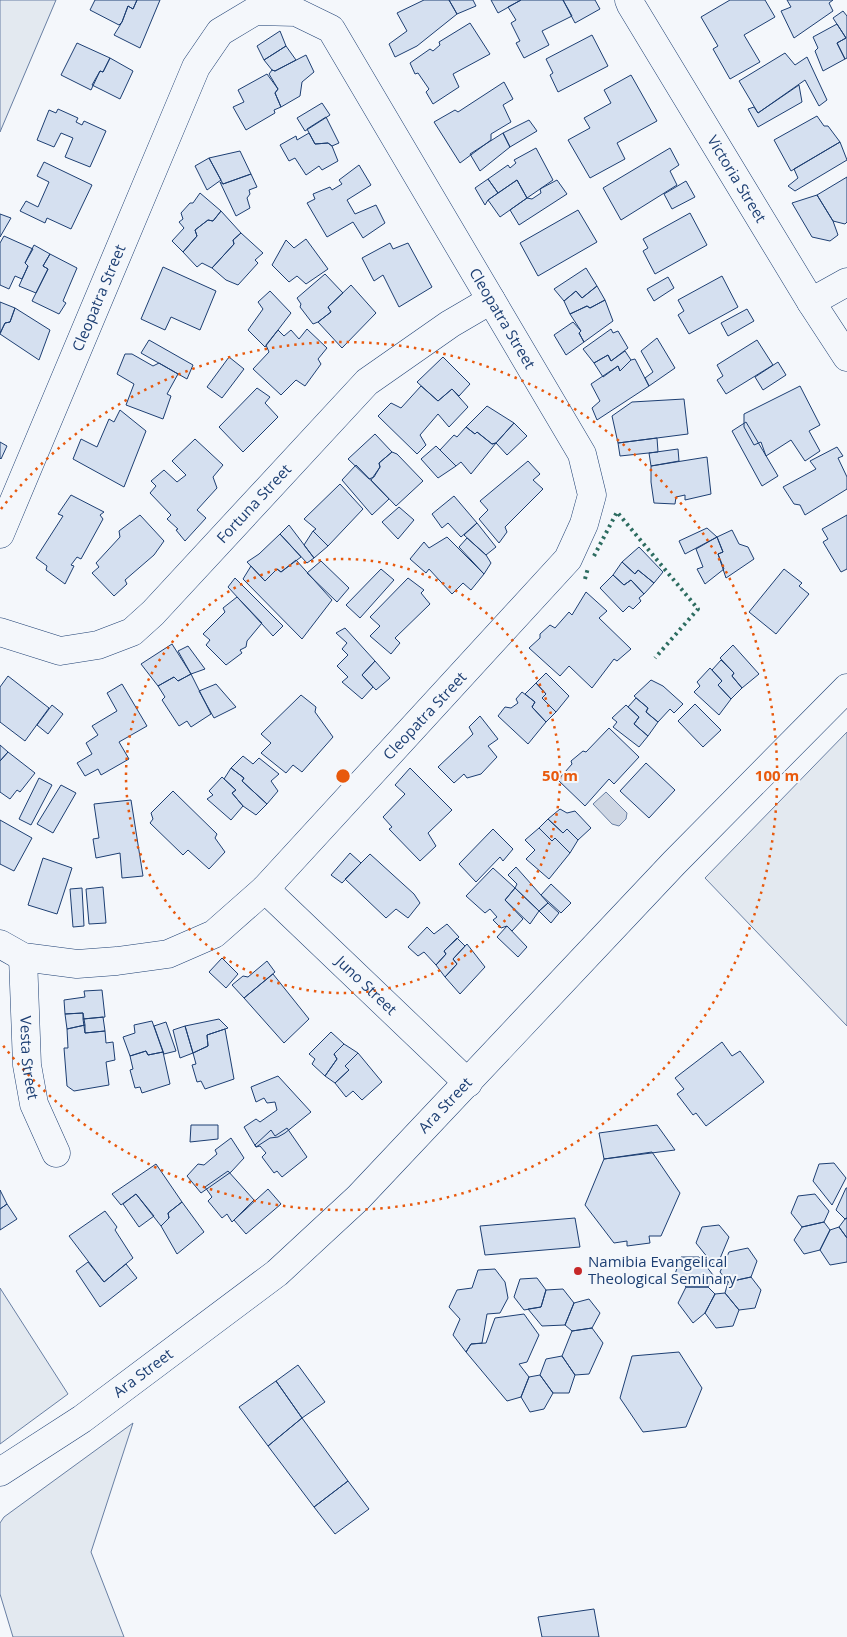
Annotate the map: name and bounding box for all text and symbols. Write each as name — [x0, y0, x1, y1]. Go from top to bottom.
street label: Victoria Street — [703, 131, 771, 226]
street label: Cleopatra Street — [67, 241, 129, 354]
street label: Cleopatra Street — [465, 264, 540, 372]
street label: Fortuna Street — [212, 459, 295, 547]
street label: Cleopatra Street — [378, 667, 470, 764]
text: 50 m — [542, 765, 578, 785]
text: 100 m — [755, 765, 799, 785]
centre of rings — [334, 767, 352, 785]
street label: Juno Street — [331, 950, 402, 1019]
street label: Vesta Street — [16, 1015, 44, 1101]
street label: Ara Street — [413, 1072, 476, 1137]
place label: Namibia Evangelical Theological Seminary — [588, 1251, 737, 1288]
marker: Namibia Evangelical Theological Seminary — [572, 1265, 584, 1277]
street label: Ara Street — [109, 1343, 176, 1401]

